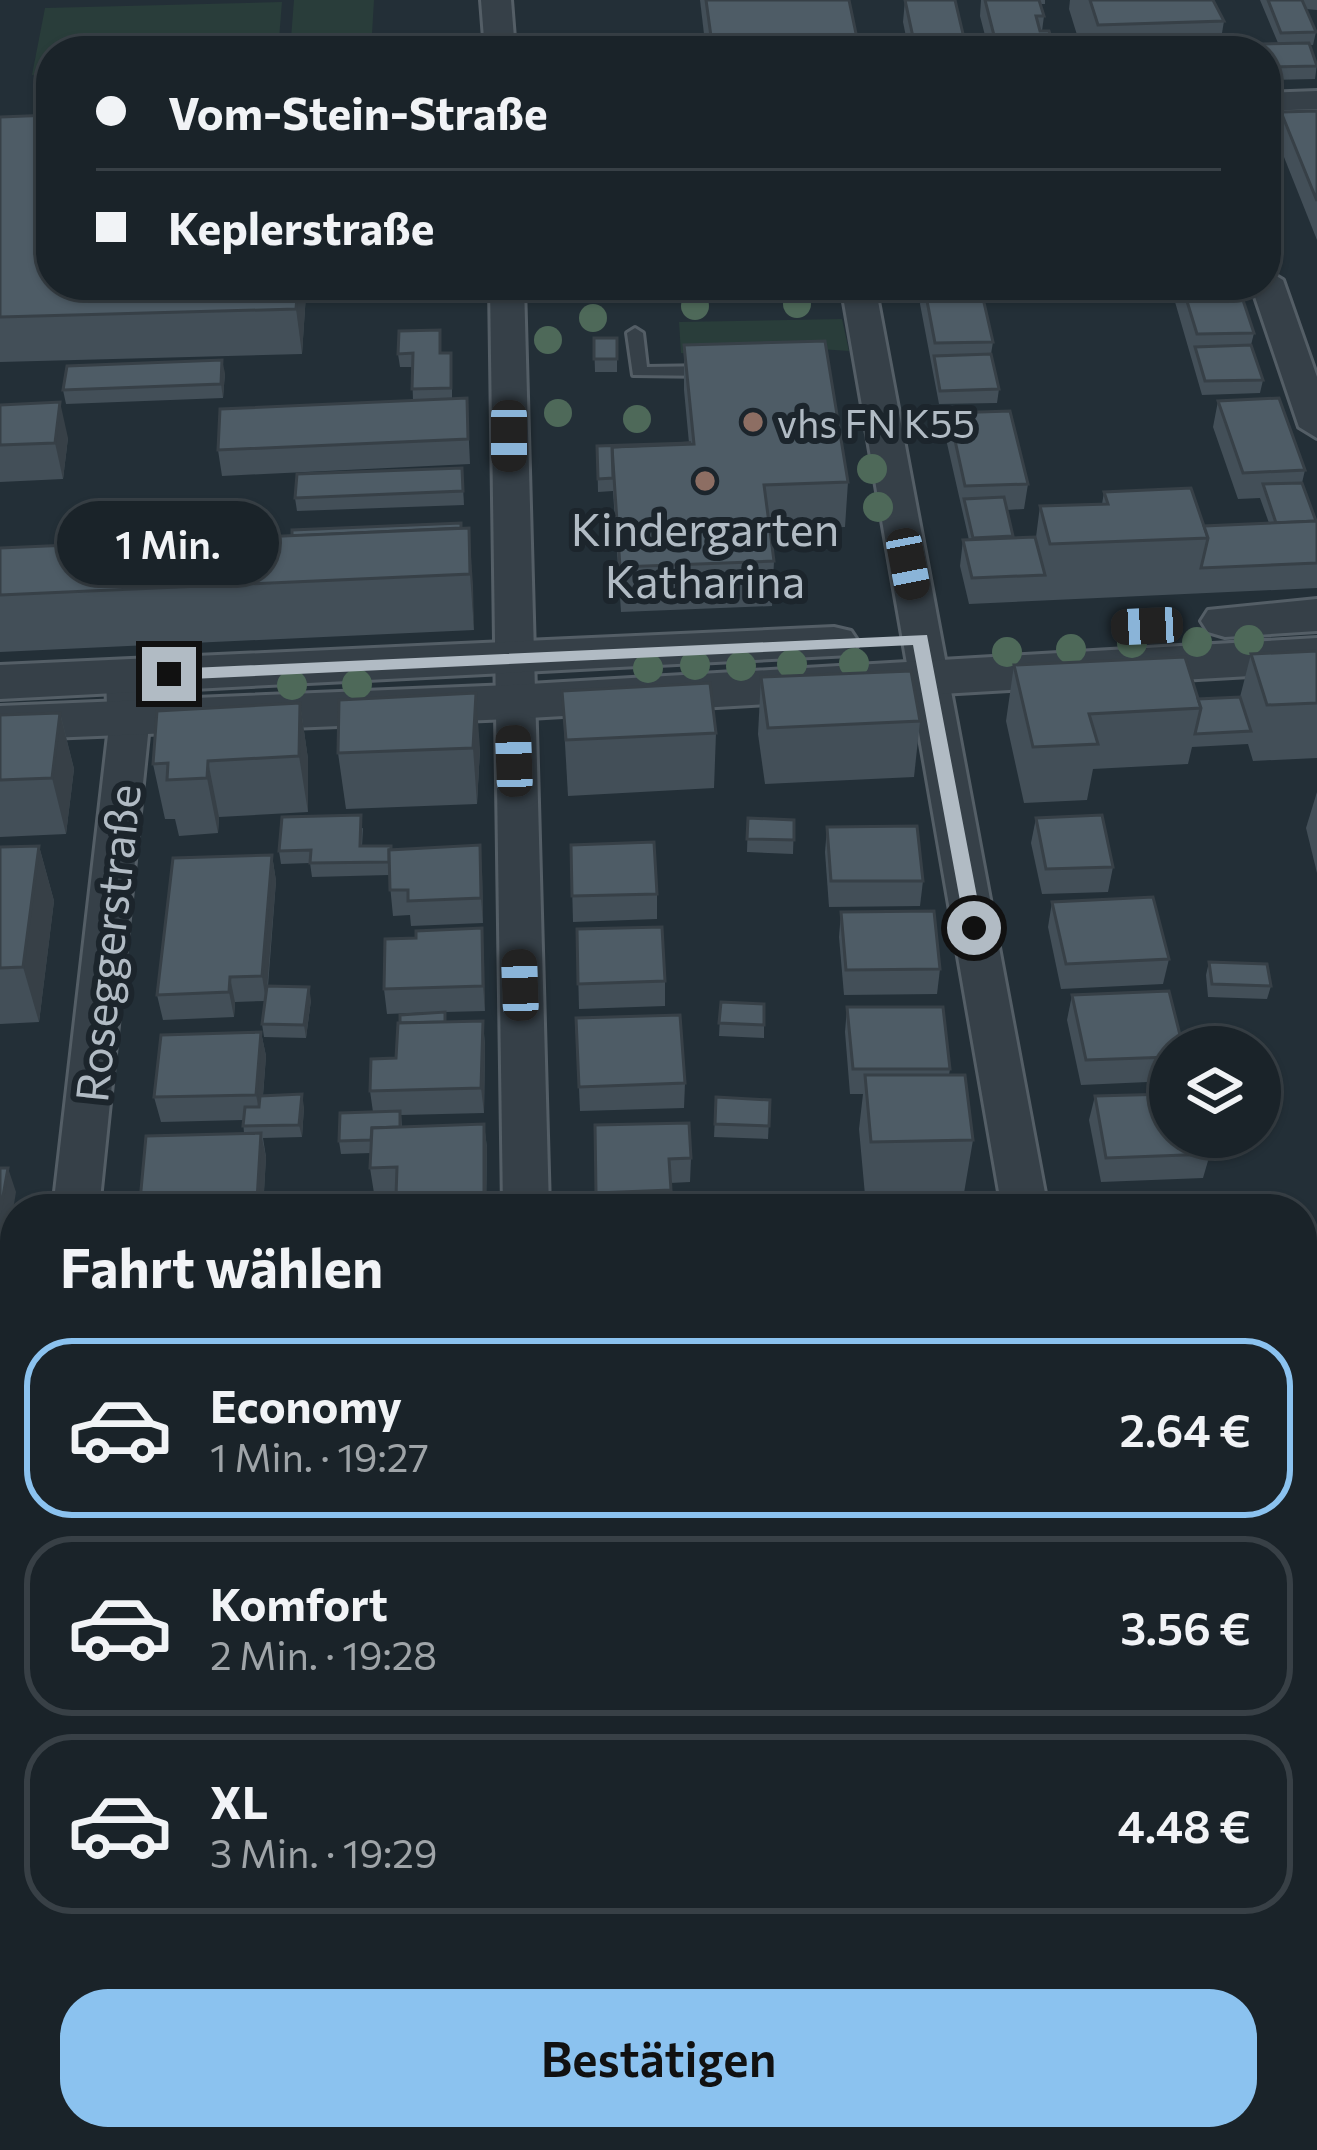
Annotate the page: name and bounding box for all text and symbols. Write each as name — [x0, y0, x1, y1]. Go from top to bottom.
text: Vom-Stein-Straße — [168, 84, 548, 139]
text: Keplerstraße — [168, 199, 435, 254]
place label: vhs FN K55 — [777, 398, 975, 446]
car — [491, 400, 527, 472]
marker: vhs FN K55 — [740, 409, 766, 435]
marker: Kindergarten Katharina — [692, 468, 718, 494]
callout: 1 Min. — [58, 500, 280, 584]
place label: Kindergarten Katharina — [571, 500, 839, 607]
text: 1 Min. — [115, 519, 221, 567]
car — [883, 525, 933, 603]
car — [1110, 606, 1184, 646]
route end — [142, 647, 196, 701]
car — [495, 724, 533, 798]
street label: Roseggerstraße — [62, 781, 150, 1105]
route start — [947, 901, 1001, 955]
car — [501, 948, 539, 1022]
map controls — [1149, 1026, 1281, 1158]
button: layers — [1149, 1026, 1281, 1158]
text: Fahrt wählen — [60, 1233, 383, 1299]
icon: car — [66, 1374, 174, 1482]
text: Economy — [210, 1377, 402, 1432]
text: 2.64 € — [1120, 1401, 1251, 1456]
text: 1 Min. · 19:27 — [210, 1432, 429, 1480]
icon: car — [66, 1572, 174, 1680]
text: Komfort — [210, 1575, 388, 1630]
text: 3.56 € — [1120, 1599, 1251, 1654]
text: 2 Min. · 19:28 — [210, 1630, 437, 1678]
icon: car — [66, 1770, 174, 1878]
text: XL — [210, 1773, 268, 1828]
text: 4.48 € — [1117, 1797, 1251, 1852]
text: 3 Min. · 19:29 — [210, 1828, 438, 1876]
button: Bestätigen — [60, 1989, 1257, 2127]

